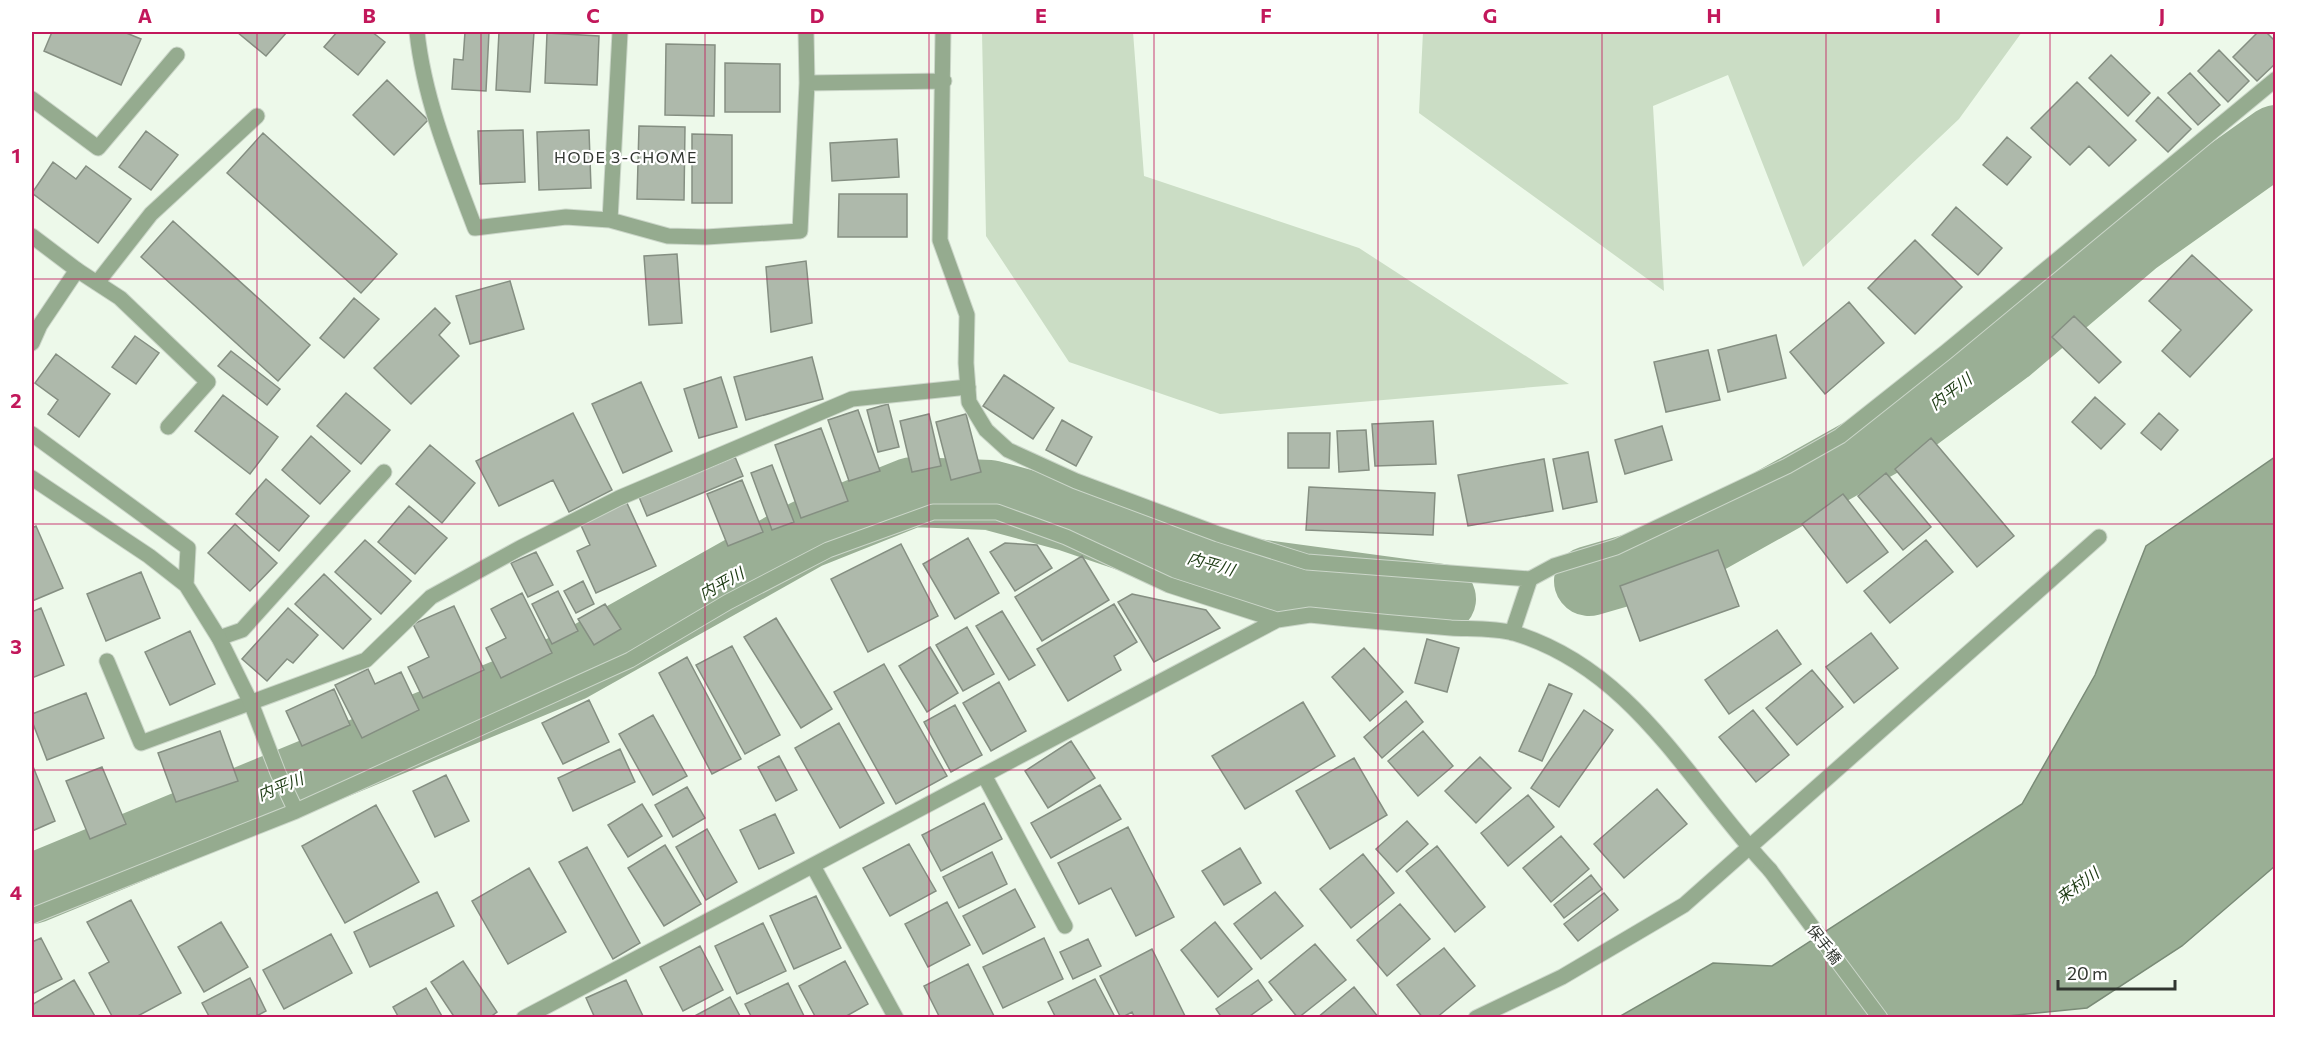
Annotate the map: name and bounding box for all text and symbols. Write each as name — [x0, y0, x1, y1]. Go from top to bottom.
text: A — [138, 3, 152, 27]
text: B — [362, 3, 376, 27]
text: C — [586, 3, 600, 27]
text: D — [810, 3, 824, 27]
text: E — [1035, 3, 1047, 27]
text: F — [1260, 3, 1272, 27]
text: G — [1483, 3, 1497, 27]
text: H — [1707, 3, 1722, 27]
text: I — [1935, 3, 1941, 27]
text: J — [2159, 3, 2165, 27]
text: 1 — [11, 143, 21, 167]
district label: HODE 3-CHOME — [554, 147, 698, 166]
water label: 内平川 — [1925, 368, 1976, 413]
text: 2 — [10, 388, 22, 412]
water label: 内平川 — [1185, 547, 1239, 579]
water label: 内平川 — [695, 562, 748, 603]
text: 3 — [10, 634, 22, 658]
water label: 内平川 — [254, 767, 308, 804]
water label: 来村川 — [2052, 862, 2104, 907]
text: 4 — [10, 880, 22, 904]
street label: 保手橋 — [1804, 921, 1846, 967]
scale bar — [2058, 953, 2175, 991]
text: 20 m — [2067, 962, 2108, 984]

